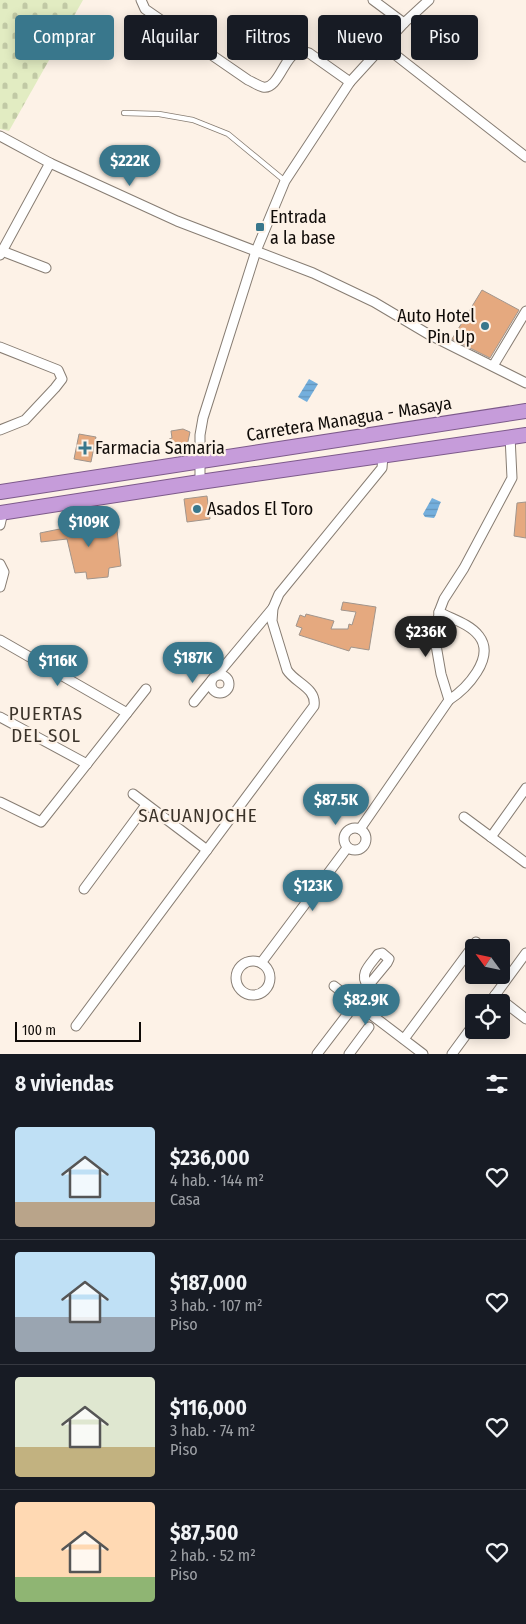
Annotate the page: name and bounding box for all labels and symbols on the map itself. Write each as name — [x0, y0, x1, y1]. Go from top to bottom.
pin: $222K — [95, 144, 165, 187]
place label: Entrada a la base — [270, 206, 336, 249]
marker: Entrada a la base — [254, 221, 266, 233]
place label: Auto Hotel Pin Up — [397, 305, 475, 348]
marker: Auto Hotel Pin Up — [479, 320, 491, 332]
street label: Carretera Managua - Masaya — [245, 392, 453, 446]
place label: Farmacia Samaria — [95, 437, 225, 459]
marker: Farmacia Samaria — [79, 442, 91, 454]
place label: Asados El Toro — [207, 498, 313, 520]
marker: Asados El Toro — [191, 503, 203, 515]
pin: $109K — [54, 506, 124, 548]
pin: $236K — [391, 616, 461, 658]
pin: $187K — [158, 642, 228, 684]
pin: $116K — [23, 644, 93, 687]
district label: PUERTAS DEL SOL — [9, 702, 83, 747]
pin: $87.5K — [295, 784, 377, 826]
district label: SACUANJOCHE — [138, 804, 258, 827]
pin: $123K — [278, 870, 348, 912]
north arrow — [465, 939, 510, 984]
pin: $82.9K — [325, 984, 407, 1026]
scale bar — [15, 1019, 141, 1042]

